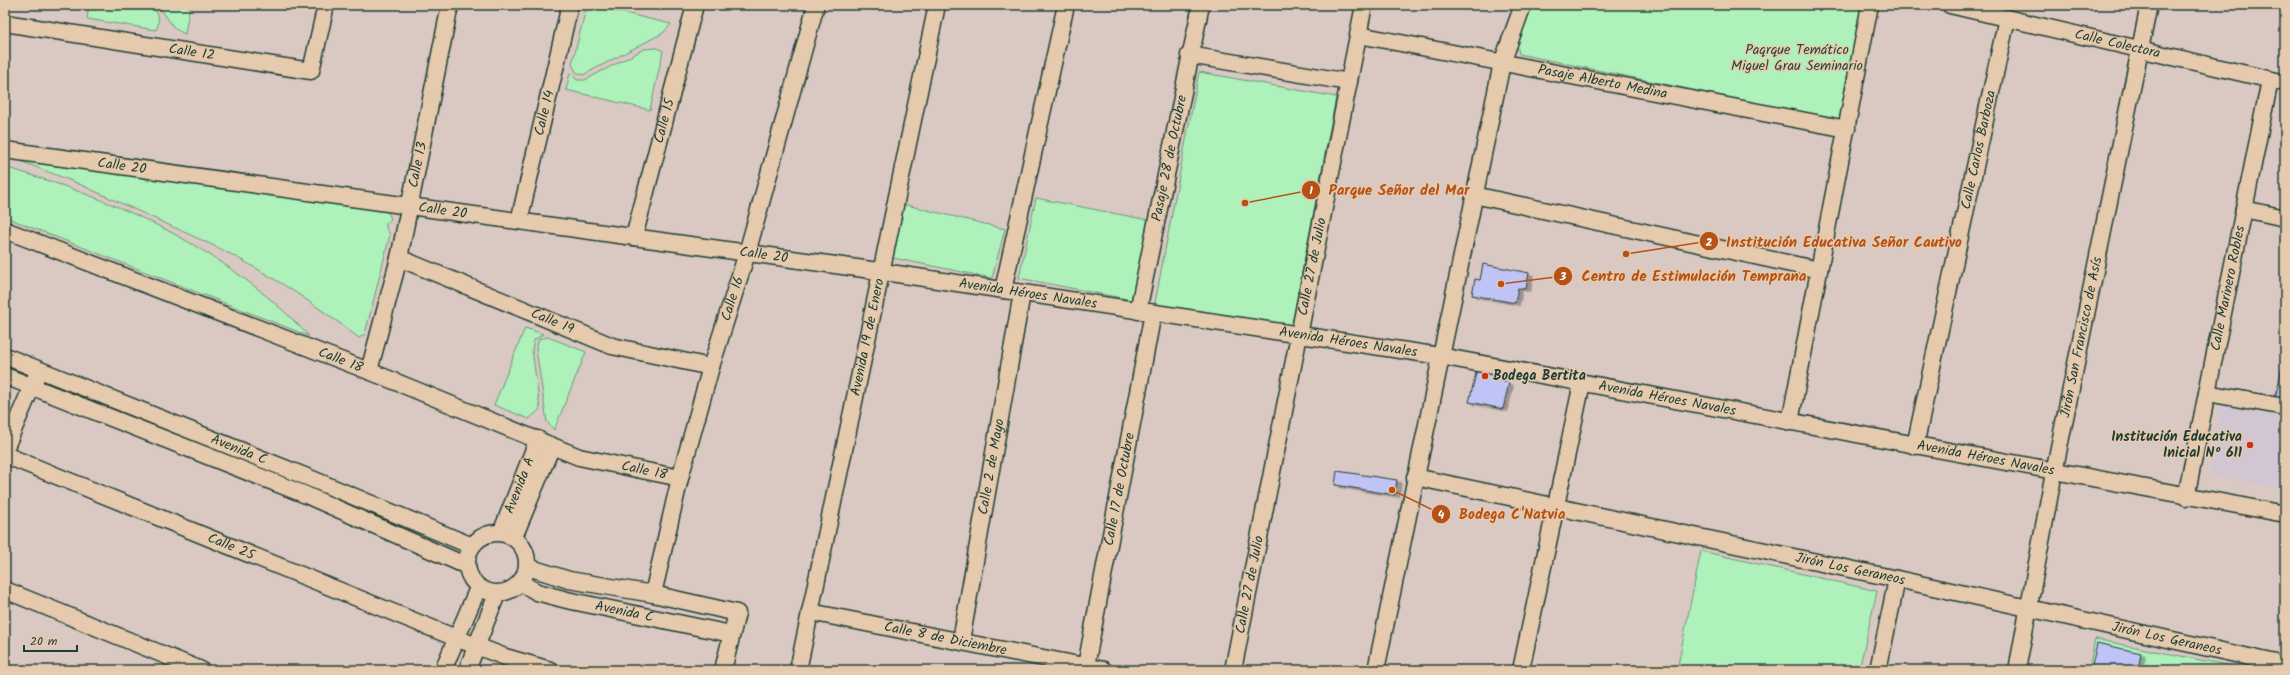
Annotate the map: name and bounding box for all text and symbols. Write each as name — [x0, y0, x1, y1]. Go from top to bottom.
street label: Calle Colectora — [2072, 23, 2163, 65]
street label: Calle 12 — [167, 38, 216, 67]
park label: Paqrque Temático Miguel Grau Seminario — [1731, 39, 1863, 77]
street label: Pasaje Alberto Medina — [1536, 59, 1669, 105]
street label: Calle 14 — [529, 88, 561, 138]
street label: Calle Carlos Barboza — [1955, 88, 2002, 211]
street label: Pasaje 28 de Octubre — [1146, 92, 1193, 223]
street label: Calle 15 — [648, 95, 681, 146]
street label: Calle 13 — [402, 140, 433, 190]
street label: Calle 20 — [96, 152, 148, 180]
callout: Parque Señor del Mar — [1301, 176, 1478, 203]
text: Parque Señor del Mar — [1328, 179, 1470, 203]
text: 1 — [1309, 181, 1313, 200]
street label: Calle 20 — [417, 196, 469, 225]
street label: Calle 27 de Julio — [1292, 216, 1333, 318]
street label: Calle Marinero Robles — [2205, 224, 2251, 353]
callout: Institución Educativa Señor Cautivo — [1699, 228, 1970, 255]
text: Institución Educativa Señor Cautivo — [1726, 231, 1962, 255]
text: 2 — [1706, 233, 1713, 252]
street label: Calle 20 — [738, 241, 789, 269]
street label: Jirón San Francisco de Asís — [2054, 255, 2109, 420]
callout: Centro de Estimulación Temprana — [1553, 263, 1814, 290]
text: Centro de Estimulación Temprana — [1581, 265, 1807, 289]
text: 3 — [1559, 267, 1567, 286]
street label: Avenida Héroes Navales — [957, 272, 1099, 315]
street label: Calle 16 — [715, 273, 750, 324]
street label: Avenida 19 de Enero — [845, 276, 891, 398]
street label: Calle 19 — [527, 303, 578, 340]
street label: Avenida Héroes Navales — [1278, 321, 1419, 363]
street label: Calle 18 — [315, 341, 367, 379]
place label: Bodega Bertita — [1493, 365, 1586, 387]
marker: Bodega Bertita — [1480, 371, 1490, 381]
street label: Avenida Héroes Navales — [1597, 375, 1738, 422]
street label: Calle 2 de Mayo — [972, 417, 1011, 516]
place label: Institución Educativa Inicial Nº 611 — [2111, 426, 2243, 464]
street label: Avenida C — [207, 429, 270, 471]
street label: Calle 17 de Octubre — [1098, 430, 1141, 547]
street label: Avenida Héroes Navales — [1915, 434, 2056, 482]
marker: Institución Educativa Inicial Nº 611 — [2245, 440, 2255, 450]
street label: Avenida A — [499, 454, 541, 517]
street label: Calle 18 — [619, 455, 670, 486]
callout: Bodega C'Natvia — [1431, 501, 1574, 528]
text: Bodega C'Natvia — [1459, 503, 1566, 527]
text: 4 — [1438, 505, 1445, 524]
street label: Calle 25 — [204, 527, 260, 567]
street label: Calle 27 de Julio — [1229, 534, 1270, 636]
street label: Jirón Los Geraneos — [1793, 547, 1907, 592]
street label: Avenida C — [593, 595, 656, 629]
street label: Calle 8 de Diciembre — [882, 616, 1009, 662]
street label: Jirón Los Geraneos — [2110, 616, 2224, 662]
scale bar — [24, 627, 77, 653]
text: 20 m — [30, 632, 58, 651]

